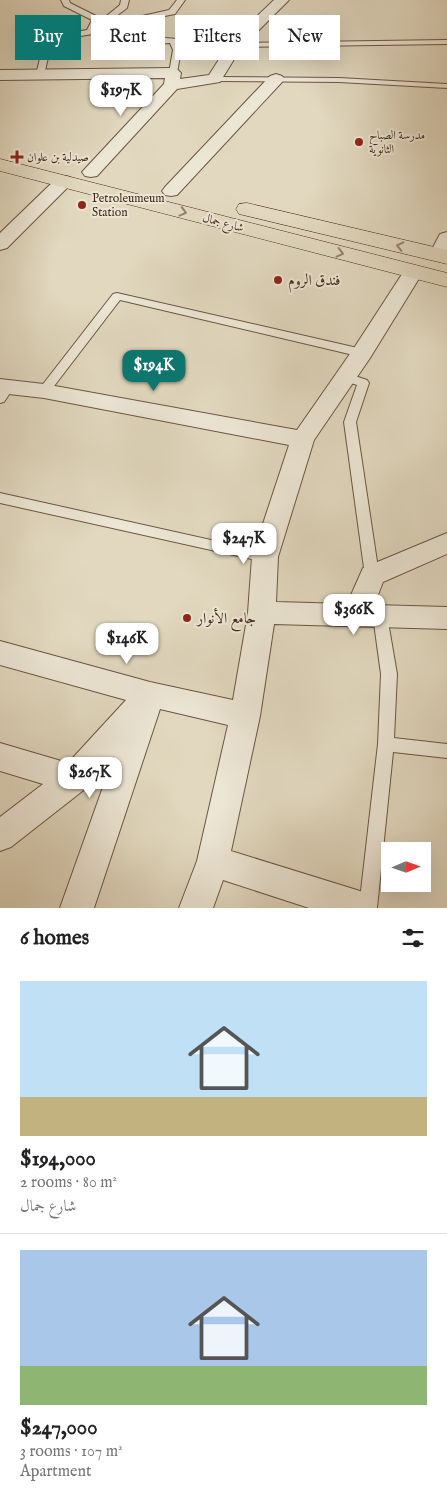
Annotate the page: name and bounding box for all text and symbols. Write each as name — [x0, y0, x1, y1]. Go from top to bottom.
chip: Buy — [15, 15, 81, 60]
chip: Rent — [91, 15, 165, 60]
chip: Filters — [175, 15, 259, 60]
chip: New — [269, 15, 340, 60]
pin: $197K — [86, 74, 156, 117]
text: $197K — [101, 81, 141, 101]
place label: مدرسة الصباح الثانوية — [369, 128, 425, 157]
marker: مدرسة الصباح الثانوية — [353, 136, 365, 148]
place label: صيدلية بن علوان — [27, 150, 89, 165]
marker: صيدلية بن علوان — [11, 151, 23, 163]
place label: Petroleumeum Station — [92, 191, 164, 220]
marker: Petroleumeum Station — [76, 199, 88, 211]
one-way arrow — [178, 206, 187, 217]
street label: شارع جمال — [200, 210, 245, 239]
one-way arrow — [395, 241, 404, 252]
one-way arrow — [336, 247, 345, 258]
place label: فندق الروم — [288, 271, 340, 293]
marker: فندق الروم — [272, 274, 284, 286]
pin: $194K — [119, 350, 189, 392]
text: $194K — [133, 356, 175, 376]
pin: $247K — [209, 522, 279, 565]
text: $247K — [223, 529, 265, 549]
pin: $366K — [319, 594, 389, 636]
text: $366K — [334, 600, 374, 620]
place label: جامع الأنوار — [195, 607, 256, 632]
marker: جامع الأنوار — [181, 612, 193, 624]
pin: $146K — [92, 622, 162, 665]
text: $146K — [107, 629, 147, 649]
pin: $267K — [55, 756, 125, 799]
text: $267K — [69, 763, 111, 783]
north arrow — [381, 842, 431, 892]
map controls — [381, 842, 431, 892]
icon: filters — [399, 924, 427, 952]
text: 6 homes — [20, 925, 89, 952]
icon: home — [179, 1013, 269, 1103]
text: $194,000 — [20, 1146, 96, 1173]
text: 2 rooms · 80 m² — [20, 1173, 117, 1193]
text: شارع جمال — [20, 1197, 76, 1217]
icon: home — [179, 1283, 269, 1373]
text: $247,000 — [20, 1415, 98, 1442]
text: 3 rooms · 107 m² — [20, 1442, 123, 1462]
text: Apartment — [20, 1462, 91, 1482]

